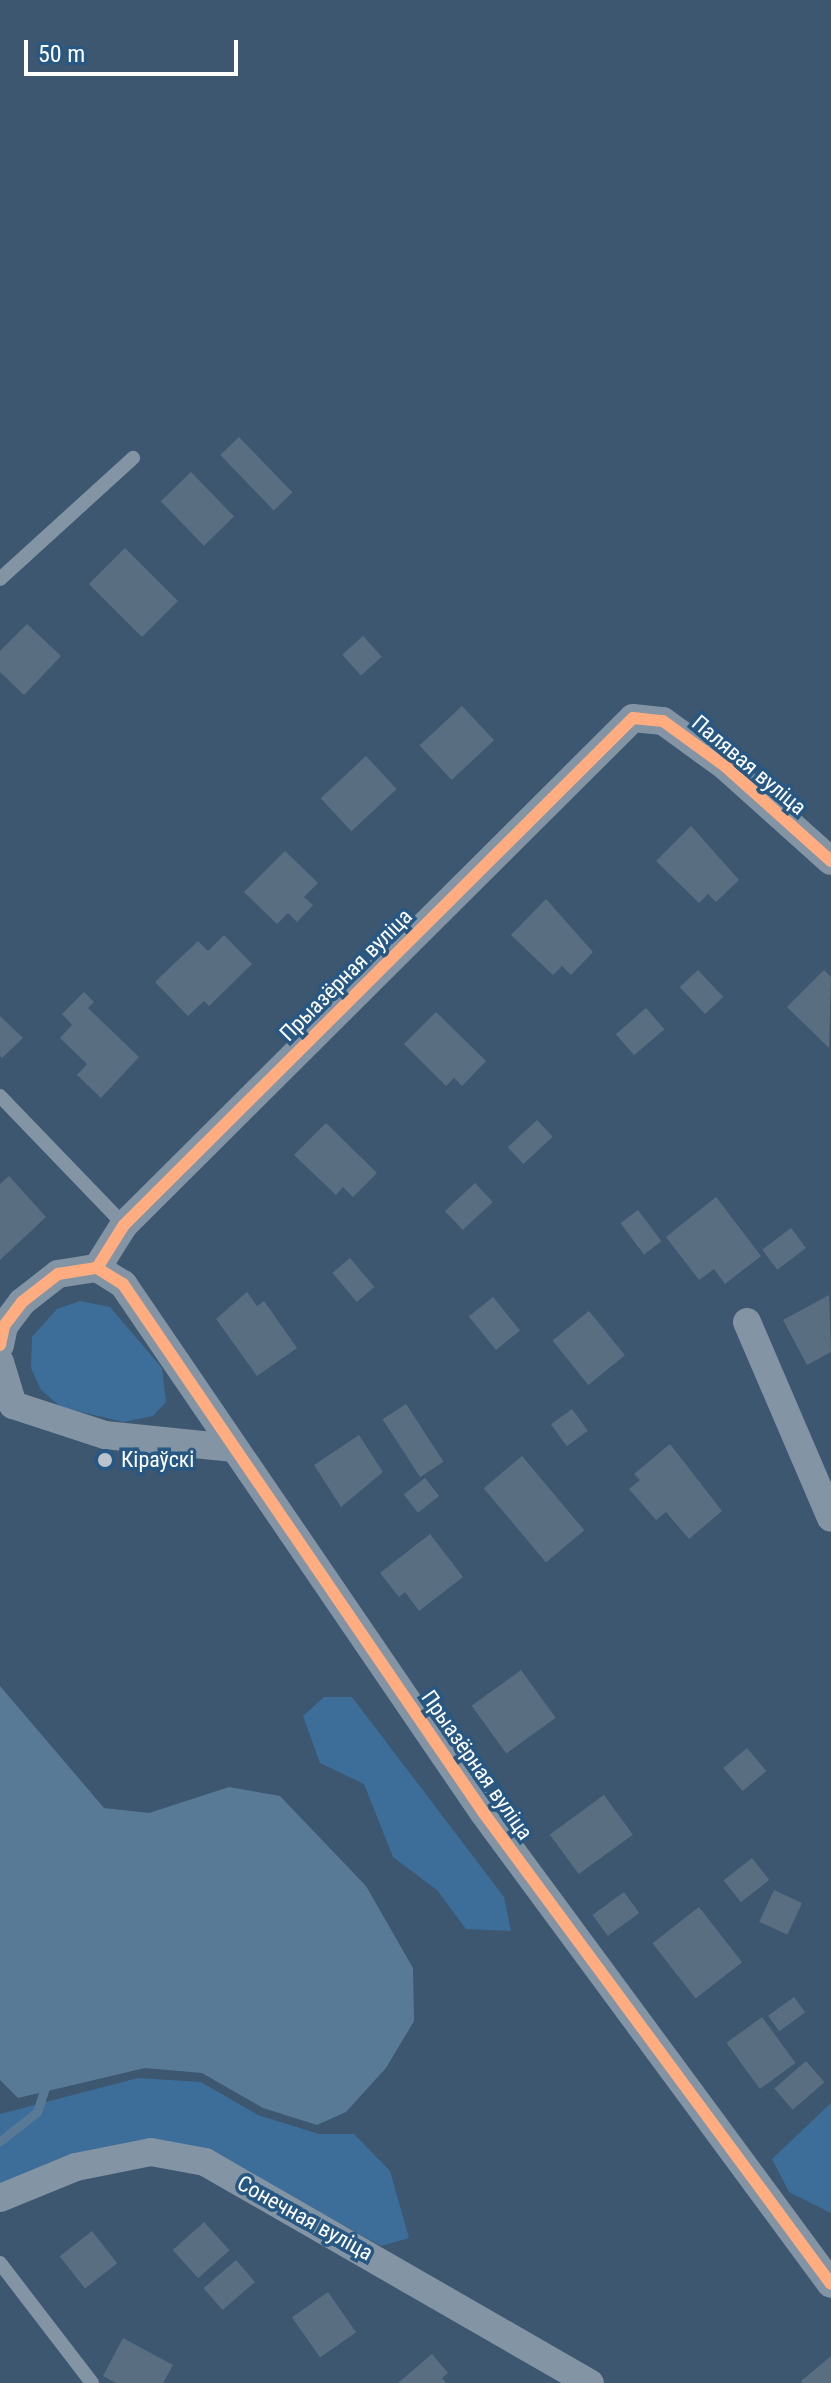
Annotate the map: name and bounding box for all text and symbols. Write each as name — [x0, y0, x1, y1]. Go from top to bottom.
scale bar — [28, 24, 242, 74]
text: 50 m — [38, 40, 85, 68]
street label: Палявая вуліца — [686, 709, 812, 821]
street label: Прыазёрная вуліца — [274, 903, 418, 1047]
place label: Кіраўскі — [121, 1447, 194, 1473]
marker: Кіраўскі — [96, 1451, 114, 1469]
street label: Прыазёрная вуліца — [416, 1685, 538, 1845]
street label: Сонечная вуліца — [233, 2170, 377, 2266]

